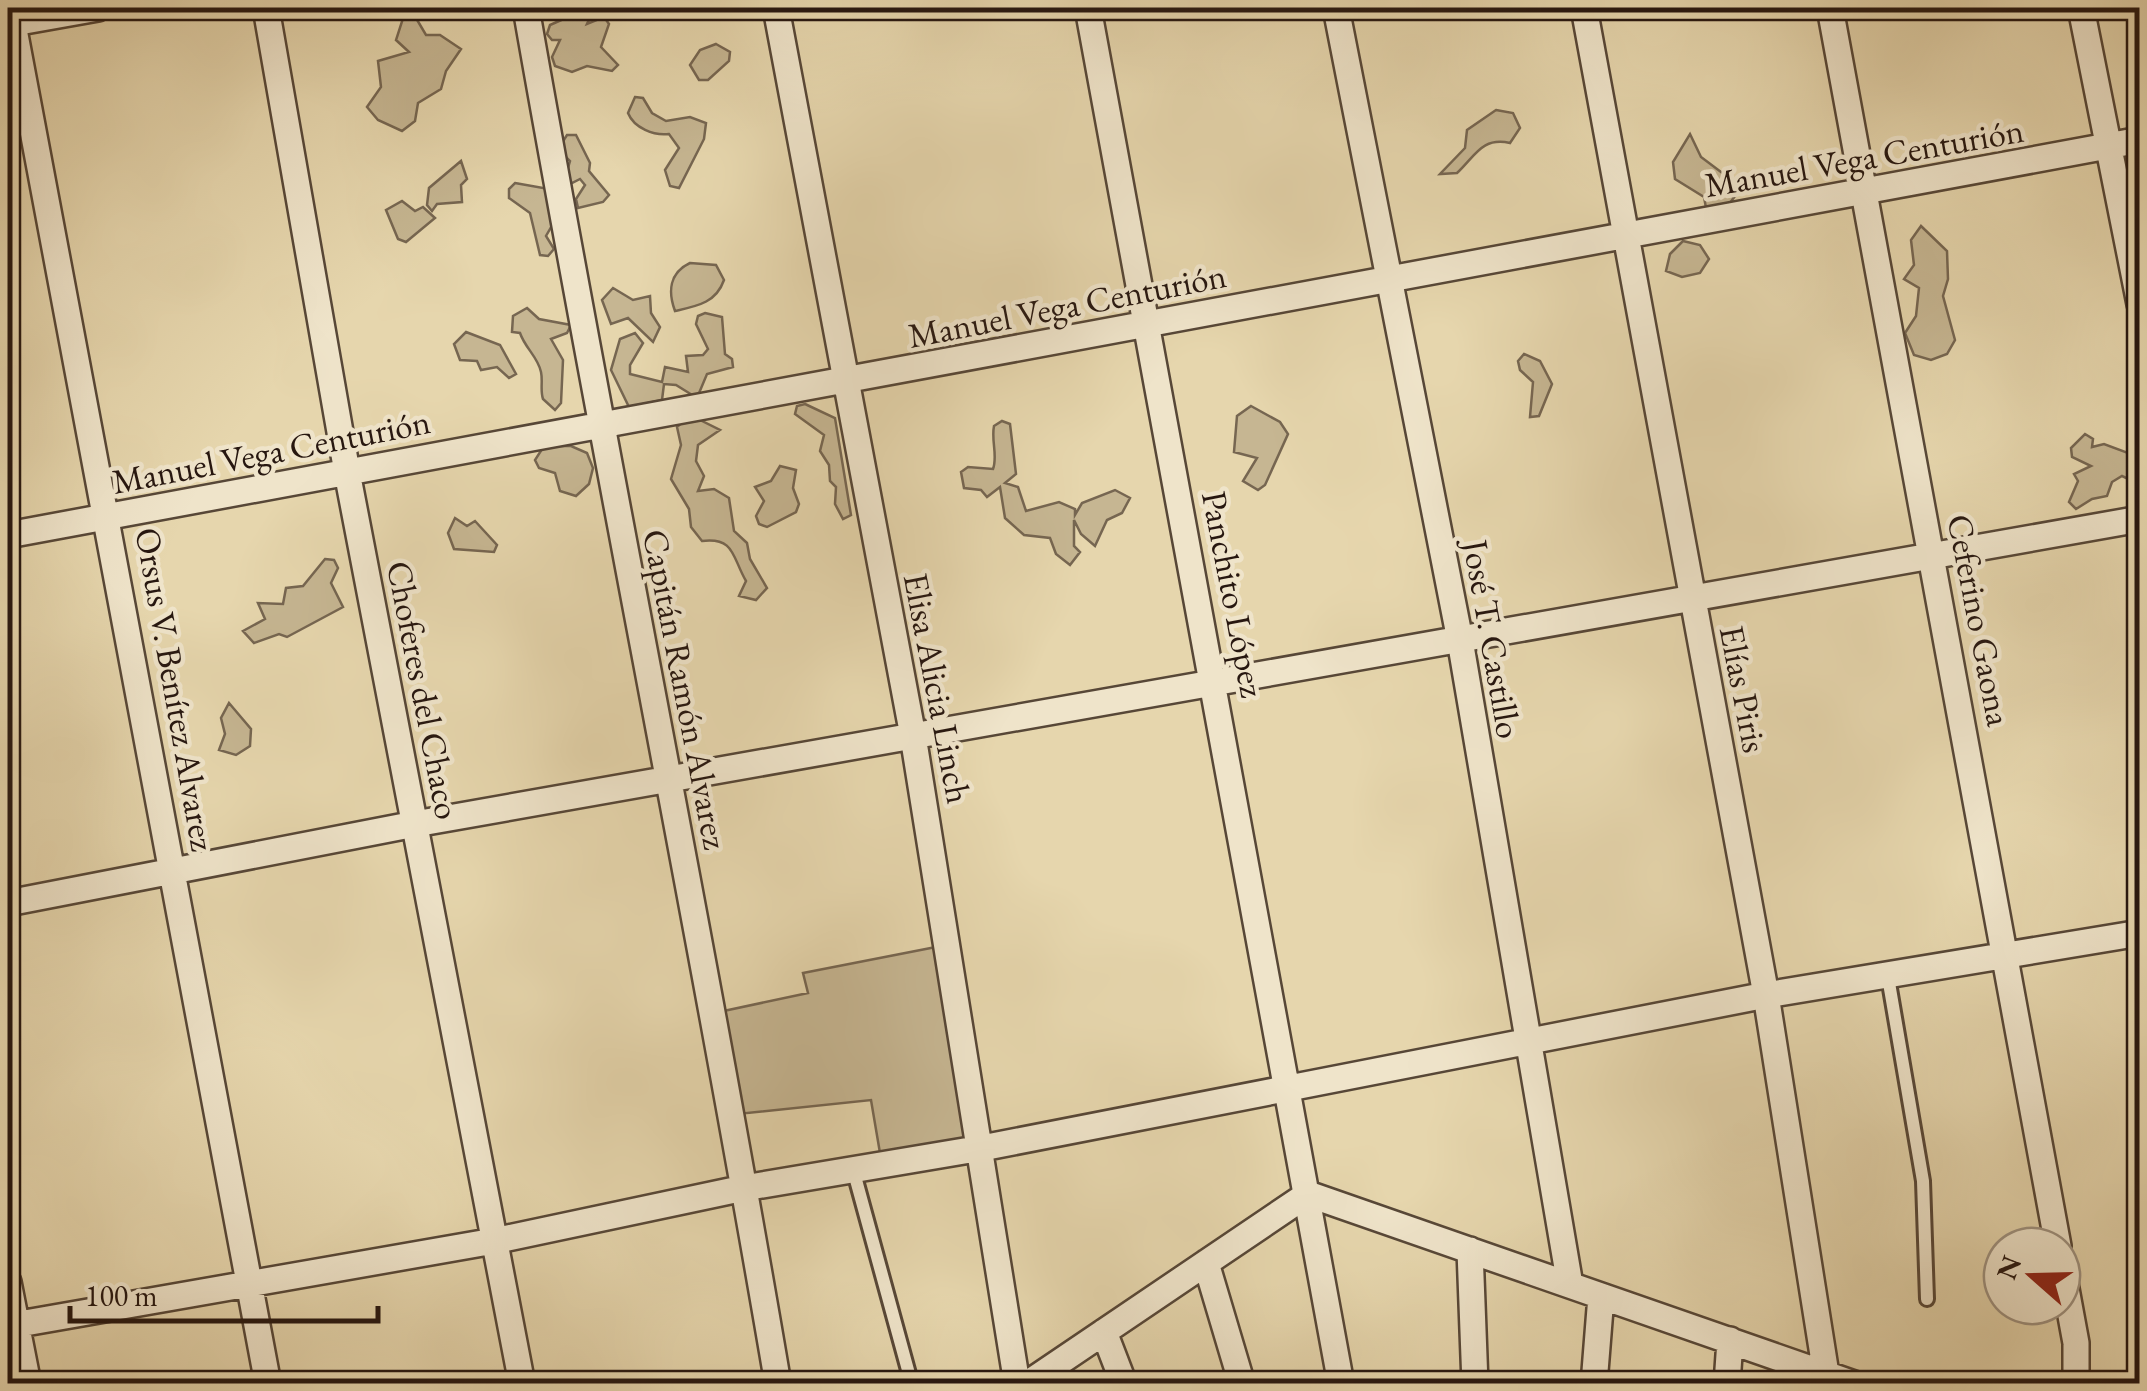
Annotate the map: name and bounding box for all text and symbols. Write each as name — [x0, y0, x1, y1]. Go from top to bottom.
street label: Manuel Vega Centurión — [1701, 107, 2027, 207]
street label: Manuel Vega Centurión — [904, 252, 1230, 358]
street label: Manuel Vega Centurión — [108, 398, 434, 504]
street label: Panchito López — [1192, 487, 1276, 702]
street label: Ceferino Gaona — [1937, 510, 2023, 730]
street label: Orsus V. Benítez Alvarez — [125, 524, 227, 855]
street label: Capitán Ramón Alvarez — [633, 525, 739, 854]
street label: José T. Castillo — [1453, 533, 1533, 742]
street label: Choferes del Chaco — [377, 557, 471, 823]
street label: Elisa Alicia Linch — [894, 569, 982, 807]
street label: Elías Piris — [1710, 622, 1778, 756]
north arrow — [1982, 1226, 2082, 1326]
text: N — [1988, 1250, 2029, 1284]
scale bar — [70, 1261, 378, 1323]
text: 100 m — [85, 1276, 158, 1315]

